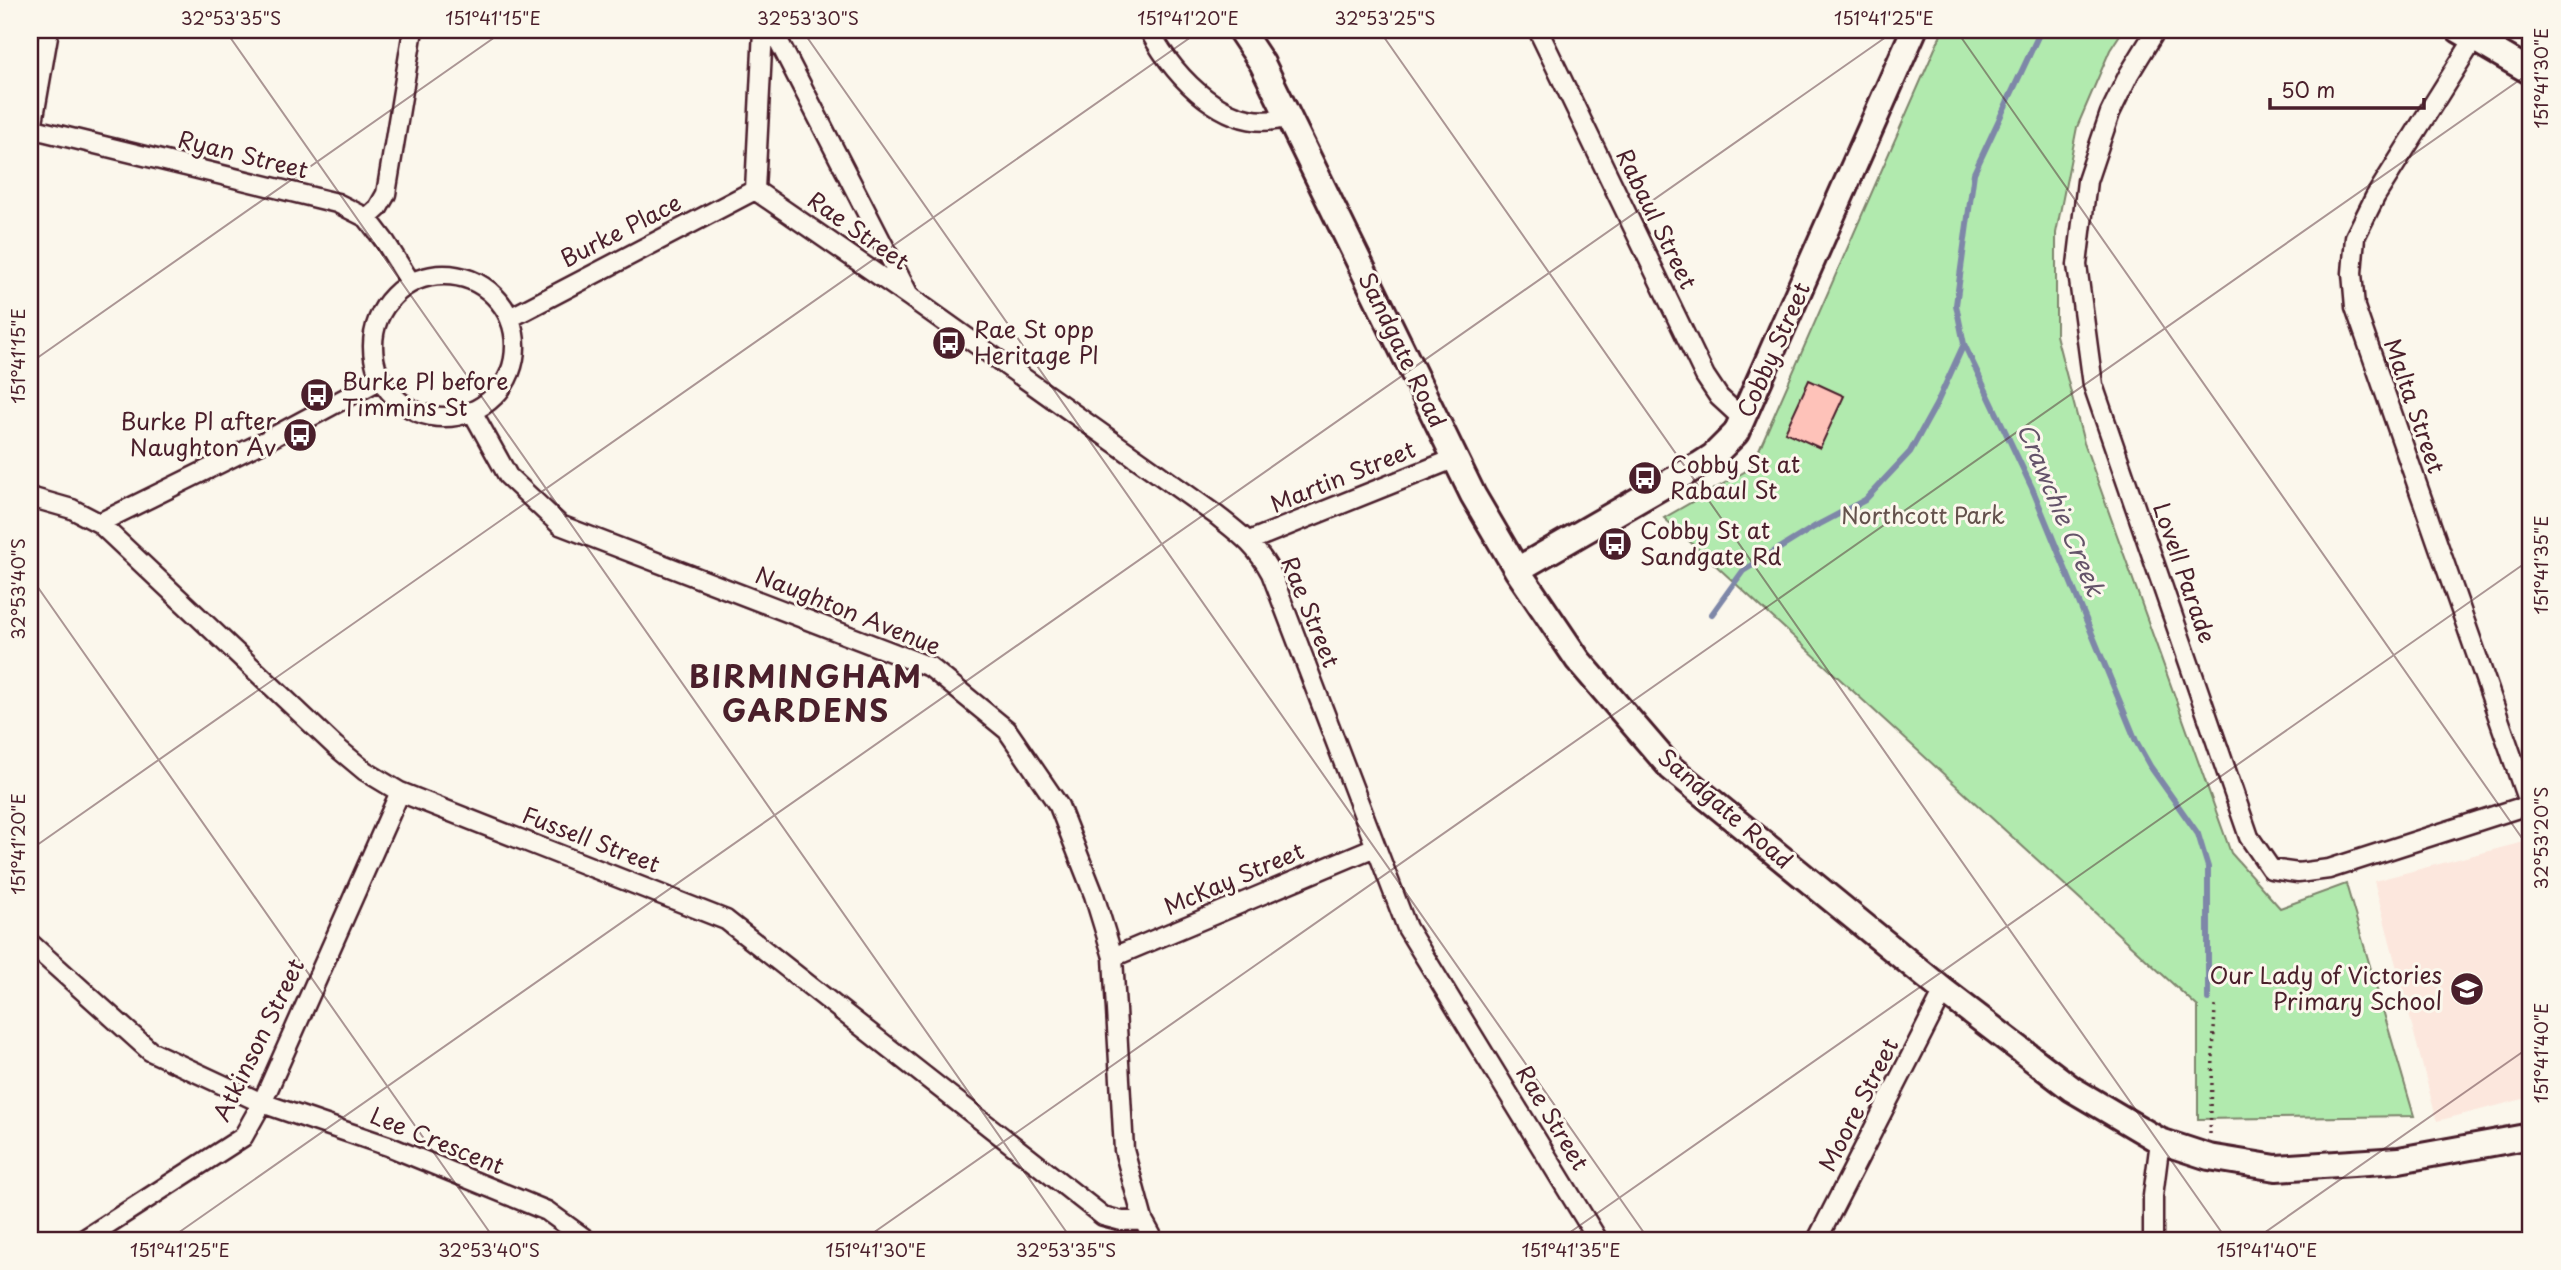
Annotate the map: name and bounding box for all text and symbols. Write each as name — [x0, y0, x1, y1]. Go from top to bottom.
text: 32°53'35"S — [181, 4, 281, 31]
text: 151°41'15"E — [445, 4, 541, 31]
text: 32°53'30"S — [757, 4, 859, 31]
text: 151°41'20"E — [1137, 4, 1239, 31]
text: 32°53'25"S — [1334, 4, 1436, 31]
text: 151°41'25"E — [1834, 4, 1934, 31]
text: 151°41'30"E — [2527, 28, 2554, 128]
scale bar — [2270, 66, 2424, 110]
text: 50 m — [2281, 73, 2335, 105]
street label: Ryan Street — [175, 120, 312, 187]
street label: Rabaul Street — [1608, 142, 1707, 295]
street label: Rae Street — [801, 182, 917, 278]
street label: Burke Place — [554, 184, 687, 275]
street label: Sandgate Road — [1351, 266, 1456, 433]
street label: Cobby Street — [1727, 276, 1818, 423]
text: 151°41'15"E — [4, 308, 31, 404]
place label: Rae St opp Heritage Pl — [974, 311, 1099, 372]
bus stop icon: Rae St opp Heritage Pl — [930, 324, 968, 362]
street label: Malta Street — [2376, 333, 2455, 478]
place label: Burke Pl before Timmins St — [342, 363, 508, 424]
bus stop icon: Burke Pl before Timmins St — [298, 376, 336, 414]
place label: Burke Pl after Naughton Av — [121, 403, 276, 464]
bus stop icon: Burke Pl after Naughton Av — [281, 416, 319, 454]
water label: Crawchie Creek — [2009, 417, 2115, 603]
street label: Martin Street — [1265, 431, 1420, 521]
place label: Cobby St at Rabaul St — [1670, 446, 1800, 507]
bus stop icon: Cobby St at Rabaul St — [1626, 459, 1664, 497]
park label: Northcott Park — [1841, 497, 2005, 532]
street label: Lovell Parade — [2145, 498, 2226, 647]
place label: Cobby St at Sandgate Rd — [1640, 512, 1782, 573]
text: 151°41'35"E — [2527, 516, 2554, 614]
bus stop icon: Cobby St at Sandgate Rd — [1596, 525, 1634, 563]
text: 32°53'40"S — [4, 538, 31, 640]
street label: Rae Street — [1273, 551, 1350, 672]
street label: Naughton Avenue — [751, 556, 947, 663]
district label: BIRMINGHAM GARDENS — [689, 653, 923, 732]
street label: Sandgate Road — [1651, 739, 1801, 877]
text: 32°53'20"S — [2527, 787, 2554, 889]
text: 151°41'20"E — [4, 793, 31, 895]
street label: Fussell Street — [518, 796, 665, 881]
street label: McKay Street — [1158, 832, 1309, 923]
street label: Atkinson Street — [203, 952, 312, 1127]
place label: Our Lady of Victories Primary School — [2209, 957, 2442, 1018]
school or university icon: Our Lady of Victories Primary School — [2448, 970, 2486, 1008]
text: 151°41'40"E — [2527, 1003, 2554, 1103]
street label: Moore Street — [1809, 1031, 1906, 1177]
street label: Rae Street — [1508, 1058, 1598, 1177]
street label: Lee Crescent — [365, 1097, 510, 1182]
text: 151°41'25"E — [130, 1236, 230, 1263]
text: 32°53'40"S — [438, 1236, 540, 1263]
text: 151°41'30"E — [826, 1236, 926, 1263]
text: 32°53'35"S — [1016, 1236, 1116, 1263]
text: 151°41'35"E — [1522, 1236, 1620, 1263]
text: 151°41'40"E — [2217, 1236, 2317, 1263]

